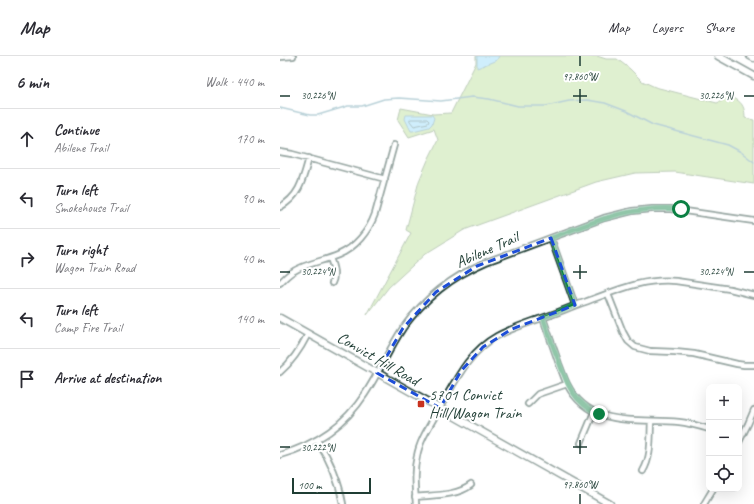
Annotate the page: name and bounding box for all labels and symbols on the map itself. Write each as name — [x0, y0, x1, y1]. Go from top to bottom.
text: 97.860°W — [563, 70, 599, 83]
text: 30.226°N — [301, 89, 337, 102]
text: 30.226°N — [699, 89, 735, 102]
route start — [672, 200, 690, 218]
street label: Abilene Trail — [453, 226, 524, 273]
text: 30.224°N — [301, 265, 337, 278]
text: 30.224°N — [699, 265, 735, 278]
street label: Convict Hill Road — [333, 327, 425, 392]
place label: 5701 Convict Hill/Wagon Train — [429, 385, 522, 423]
marker: 5701 Convict Hill/Wagon Train — [416, 399, 426, 409]
route end — [590, 405, 608, 423]
text: 30.222°N — [301, 441, 337, 454]
scale bar — [292, 476, 371, 495]
text: 97.860°W — [563, 478, 599, 491]

